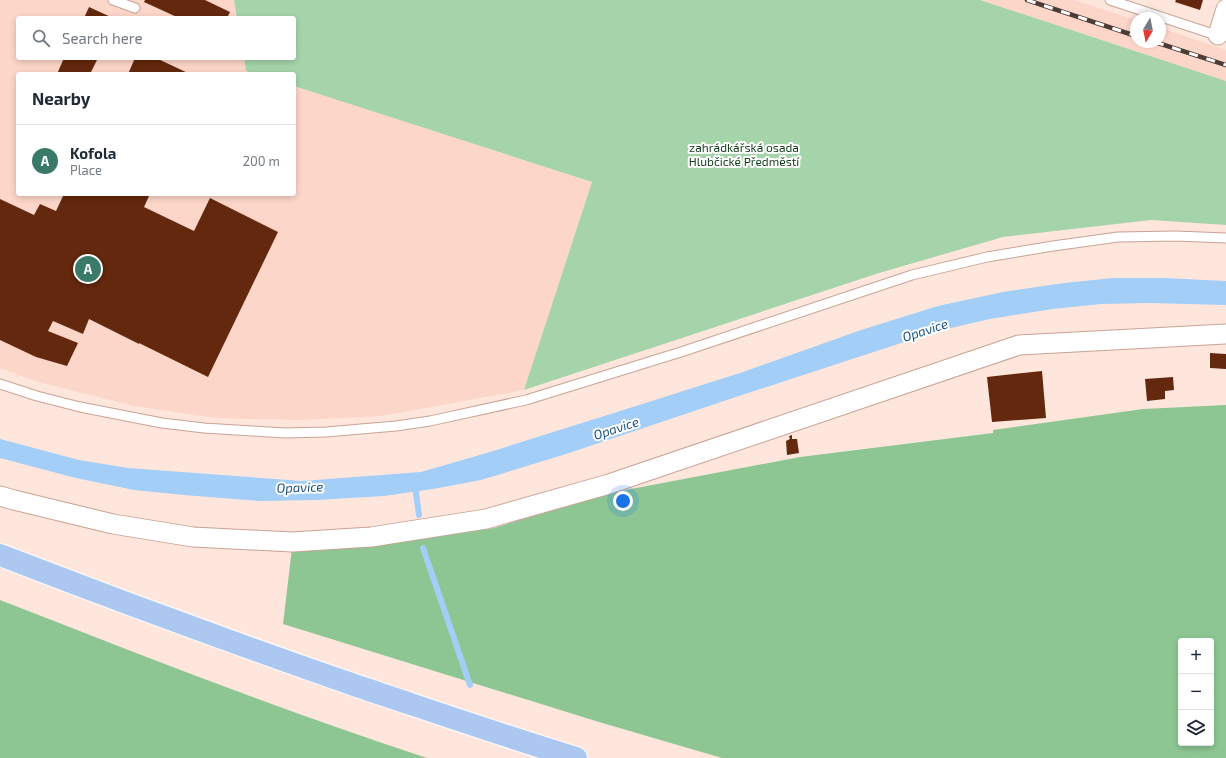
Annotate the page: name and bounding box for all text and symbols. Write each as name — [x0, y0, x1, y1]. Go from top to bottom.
north arrow — [1130, 12, 1166, 48]
search box — [16, 16, 296, 60]
icon: search — [30, 27, 52, 49]
text: Search here — [62, 29, 143, 47]
text: Nearby — [32, 88, 90, 108]
park label: zahrádkářská osada Hlubčické Předměstí — [689, 140, 800, 168]
text: Kofola — [70, 144, 116, 162]
text: A — [41, 153, 49, 169]
text: 200 m — [243, 153, 280, 169]
text: Place — [70, 162, 102, 178]
pin: A — [75, 254, 101, 284]
water label: Opavice — [900, 315, 950, 345]
water label: Opavice — [591, 413, 641, 443]
water label: Opavice — [276, 478, 324, 496]
your location — [613, 491, 633, 511]
map controls — [1178, 638, 1214, 746]
button: + — [1178, 638, 1214, 674]
button: − — [1178, 674, 1214, 710]
button: layers — [1178, 710, 1214, 746]

